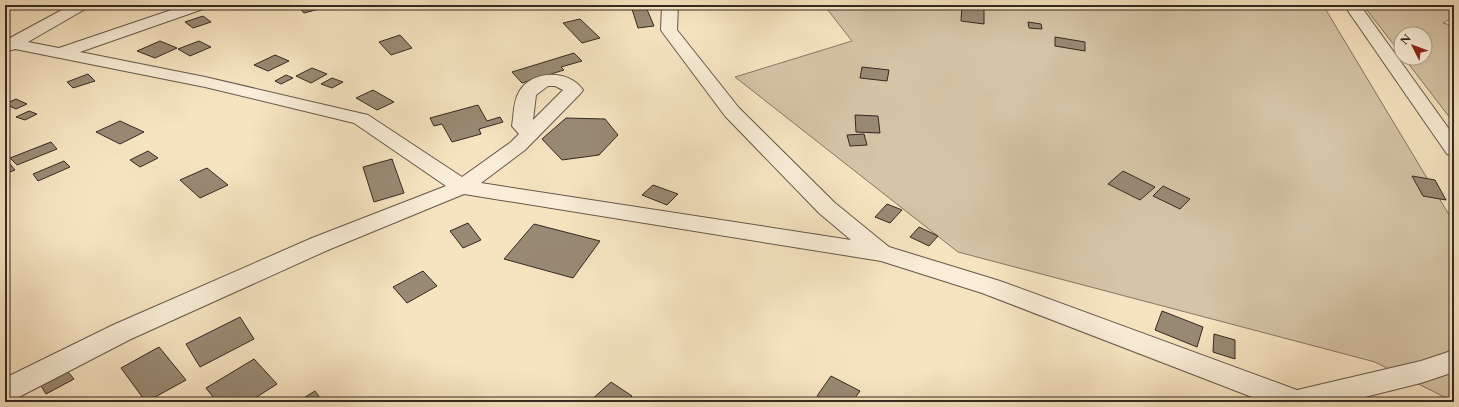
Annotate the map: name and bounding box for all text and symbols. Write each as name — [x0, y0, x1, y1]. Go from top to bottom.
north arrow — [1393, 26, 1433, 66]
text: N — [1397, 31, 1415, 48]

